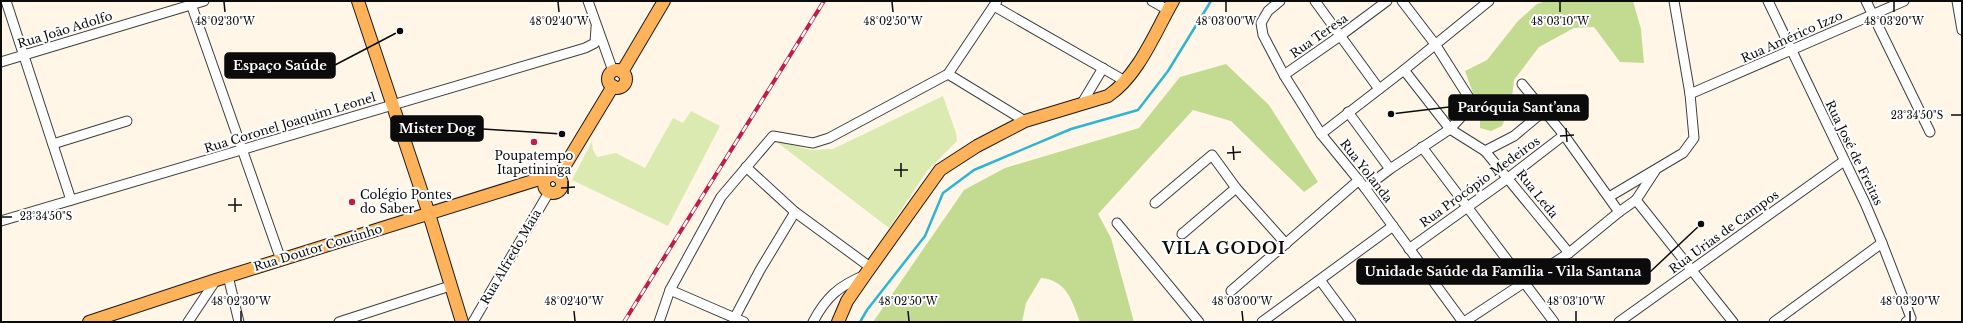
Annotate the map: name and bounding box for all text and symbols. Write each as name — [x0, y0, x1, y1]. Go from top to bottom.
street label: Rua Américo Izzo — [1739, 7, 1845, 66]
street label: Rua João Adolfo — [15, 8, 114, 51]
street label: Rua Teresa — [1287, 10, 1351, 61]
text: 48°02'30"W — [195, 15, 255, 28]
text: 48°02'40"W — [530, 15, 589, 28]
text: 48°02'50"W — [864, 15, 923, 28]
text: 48°03'00"W — [1196, 15, 1257, 28]
text: 48°03'10"W — [1531, 15, 1589, 28]
text: 48°03'20"W — [1864, 15, 1924, 28]
callout: Espaço Saúde — [225, 53, 335, 78]
text: Espaço Saúde — [233, 57, 327, 74]
street label: Rua Coronel Joaquim Leonel — [202, 89, 378, 156]
callout: Paróquia Sant’ana — [1449, 95, 1588, 120]
street label: Rua José de Freitas — [1822, 98, 1886, 208]
text: Paróquia Sant’ana — [1457, 99, 1581, 116]
text: 23°34'50"S — [1891, 109, 1943, 122]
callout: Mister Dog — [391, 116, 483, 141]
text: Mister Dog — [399, 120, 476, 137]
street label: Rua Procópio Medeiros — [1417, 133, 1543, 230]
street label: Rua Yolanda — [1337, 136, 1396, 206]
marker: Poupatempo Itapetininga — [529, 137, 539, 147]
place label: Poupatempo Itapetininga — [495, 148, 574, 177]
street label: Rua Leda — [1513, 167, 1562, 221]
place label: Colégio Pontes do Saber — [360, 187, 452, 216]
street label: Rua Urias de Campos — [1666, 187, 1781, 276]
marker: Colégio Pontes do Saber — [347, 197, 357, 207]
street label: Rua Alfredo Maia — [477, 206, 544, 307]
text: 23°34'50"S — [20, 210, 72, 223]
street label: Rua Doutor Coutinho — [252, 221, 384, 274]
district label: VILA GODOI — [1161, 238, 1286, 258]
callout: Unidade Saúde da Família - Vila Santana — [1357, 259, 1650, 284]
text: Unidade Saúde da Família - Vila Santana — [1365, 263, 1642, 280]
text: 48°02'30"W — [211, 295, 271, 308]
text: 48°02'40"W — [545, 295, 604, 308]
text: 48°02'50"W — [879, 295, 938, 308]
text: 48°03'00"W — [1212, 295, 1273, 308]
text: 48°03'10"W — [1547, 295, 1605, 308]
text: 48°03'20"W — [1880, 295, 1940, 308]

